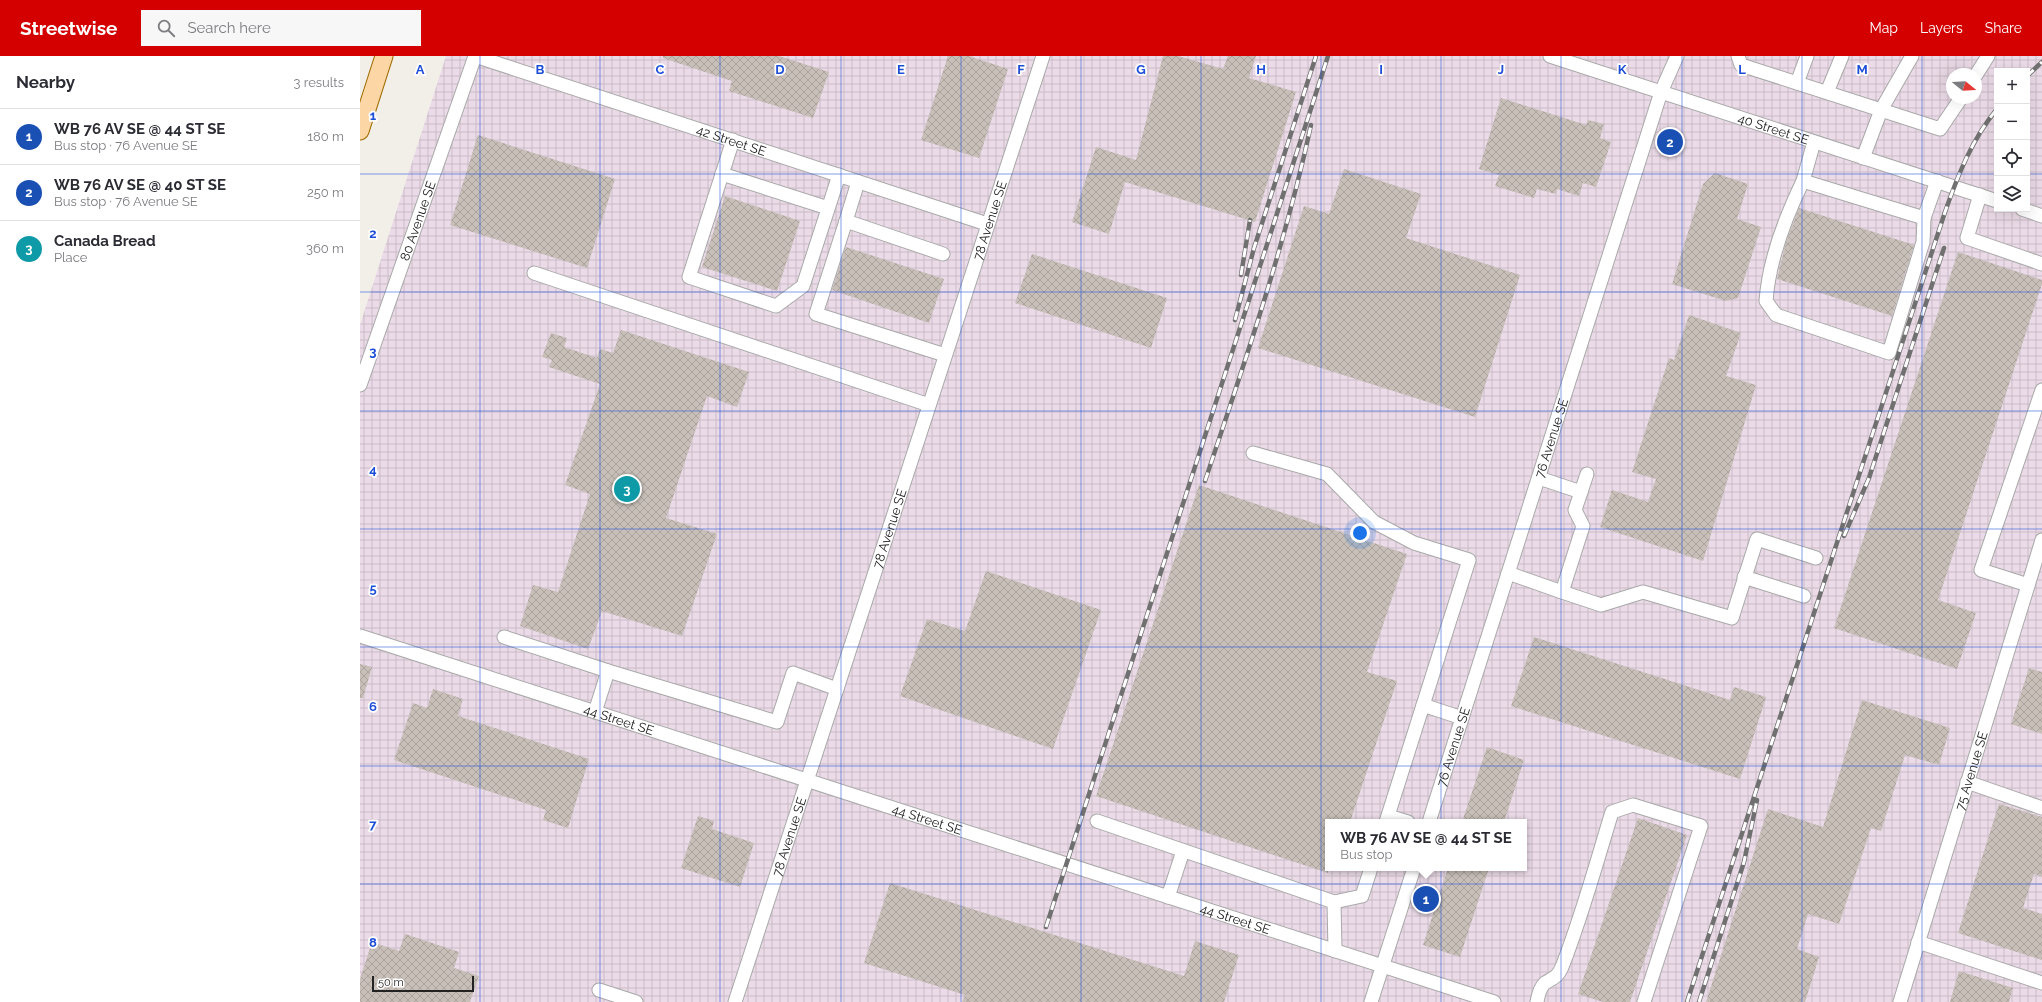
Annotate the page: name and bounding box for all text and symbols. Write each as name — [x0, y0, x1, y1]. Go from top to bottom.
search box — [141, 10, 421, 46]
text: Streetwise — [20, 17, 117, 39]
icon: search — [155, 17, 177, 39]
text: Search here — [187, 19, 271, 37]
text: Map — [1870, 20, 1898, 36]
text: Layers — [1920, 20, 1963, 36]
text: Share — [1985, 20, 2022, 36]
text: A — [416, 62, 425, 77]
text: B — [536, 62, 545, 77]
text: C — [656, 62, 665, 77]
text: D — [775, 62, 785, 77]
text: E — [897, 62, 905, 77]
text: F — [1017, 62, 1025, 77]
text: G — [1136, 62, 1146, 77]
text: H — [1256, 62, 1266, 77]
text: I — [1379, 62, 1383, 77]
text: J — [1498, 62, 1504, 77]
text: K — [1618, 62, 1627, 77]
text: L — [1738, 62, 1746, 77]
text: M — [1856, 62, 1868, 77]
north arrow — [1946, 68, 1982, 104]
map controls — [1994, 68, 2030, 212]
button: + — [1994, 68, 2030, 104]
text: Nearby — [16, 72, 75, 92]
text: 3 results — [294, 75, 344, 90]
button: − — [1994, 104, 2030, 140]
text: 1 — [370, 108, 377, 123]
street label: 40 Street SE — [1736, 110, 1811, 148]
text: WB 76 AV SE @ 44 ST SE — [54, 120, 225, 138]
street label: 42 Street SE — [695, 122, 768, 159]
pin: 2 — [1657, 127, 1683, 157]
text: 1 — [26, 129, 32, 144]
text: 180 m — [308, 129, 344, 144]
text: Bus stop · 76 Avenue SE — [54, 138, 198, 153]
button: locate — [1994, 140, 2030, 176]
text: WB 76 AV SE @ 40 ST SE — [54, 176, 226, 194]
button: layers — [1994, 176, 2030, 212]
street label: 80 Avenue SE — [397, 179, 439, 263]
street label: 78 Avenue SE — [970, 179, 1010, 262]
text: 2 — [25, 185, 33, 200]
text: 250 m — [307, 185, 344, 200]
text: Bus stop · 76 Avenue SE — [54, 194, 198, 209]
text: 2 — [369, 226, 377, 241]
text: Canada Bread — [54, 232, 156, 250]
text: 3 — [25, 241, 33, 256]
text: 360 m — [306, 241, 344, 256]
text: Place — [54, 250, 87, 265]
text: 3 — [369, 344, 377, 359]
street label: 76 Avenue SE — [1532, 396, 1571, 480]
text: 4 — [369, 462, 377, 477]
pin: 3 — [614, 474, 640, 504]
street label: 78 Avenue SE — [870, 487, 910, 570]
your location — [1350, 523, 1370, 543]
text: 5 — [369, 581, 377, 596]
text: 6 — [369, 699, 377, 714]
street label: 44 Street SE — [582, 702, 656, 738]
street label: 76 Avenue SE — [1434, 705, 1473, 788]
street label: 75 Avenue SE — [1952, 730, 1991, 812]
street label: 78 Avenue SE — [769, 795, 809, 878]
street label: 44 Street SE — [890, 801, 964, 838]
text: 7 — [369, 817, 377, 832]
popup — [1325, 819, 1527, 871]
text: WB 76 AV SE @ 44 ST SE — [1340, 829, 1512, 847]
text: Bus stop — [1340, 847, 1393, 862]
pin: 1 — [1413, 884, 1439, 914]
street label: 44 Street SE — [1198, 901, 1272, 937]
text: 8 — [369, 935, 377, 950]
scale bar — [372, 974, 474, 993]
text: 50 m — [378, 976, 404, 989]

